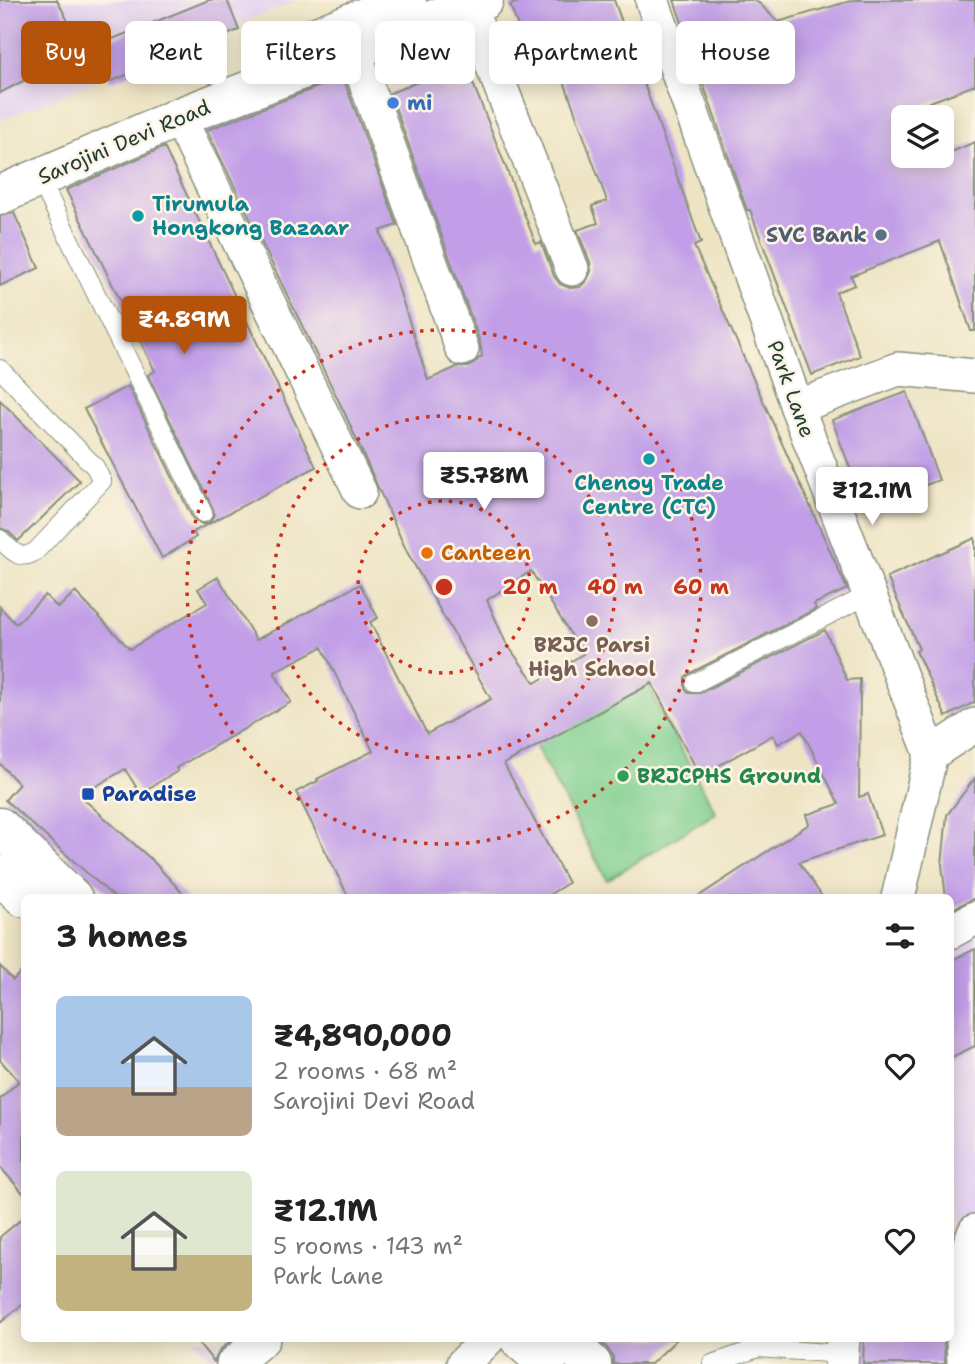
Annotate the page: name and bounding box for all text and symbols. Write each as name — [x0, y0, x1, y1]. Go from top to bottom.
chip: Buy — [21, 21, 111, 84]
chip: Rent — [125, 21, 227, 84]
chip: Filters — [241, 21, 361, 84]
chip: New — [375, 21, 475, 84]
chip: Apartment — [489, 21, 662, 84]
chip: House — [676, 21, 795, 84]
place label: mi — [407, 89, 433, 117]
street label: Sarojini Devi Road — [34, 93, 214, 191]
marker: mi — [385, 95, 401, 111]
map controls — [891, 105, 954, 168]
button: layers — [891, 105, 954, 168]
place label: Tirumula Hongkong Bazaar — [152, 190, 349, 242]
marker: Tirumula Hongkong Bazaar — [130, 208, 146, 224]
place label: SVC Bank — [766, 221, 867, 249]
marker: SVC Bank — [873, 227, 889, 243]
pin: ₹4.89M — [127, 296, 241, 356]
text: ₹4.89M — [138, 304, 230, 334]
street label: Park Lane — [761, 337, 821, 441]
marker: Chenoy Trade Centre (CTC) — [641, 451, 657, 467]
pin: ₹5.78M — [427, 452, 541, 512]
text: ₹5.78M — [439, 460, 529, 490]
pin: ₹12.1M — [815, 468, 929, 527]
place label: Chenoy Trade Centre (CTC) — [574, 469, 724, 521]
text: ₹12.1M — [832, 475, 912, 505]
place label: Canteen — [441, 539, 531, 567]
marker: Canteen — [419, 545, 435, 561]
text: 20 m — [502, 573, 558, 601]
text: 40 m — [587, 573, 643, 601]
text: 60 m — [673, 573, 729, 601]
centre of rings — [432, 575, 456, 599]
marker: BRJC Parsi High School — [584, 613, 600, 629]
place label: BRJC Parsi High School — [528, 631, 656, 683]
place label: BRJCPHS Ground — [637, 762, 821, 790]
marker: BRJCPHS Ground — [615, 768, 631, 784]
place label: Paradise — [102, 780, 197, 808]
marker: Paradise — [80, 786, 96, 802]
text: 3 homes — [56, 916, 188, 957]
icon: filters — [881, 917, 919, 955]
text: ₹4,890,000 — [273, 1015, 452, 1056]
icon: home — [112, 1024, 196, 1108]
icon: heart — [881, 1047, 919, 1085]
text: 2 rooms · 68 m² — [273, 1056, 457, 1086]
text: Sarojini Devi Road — [273, 1086, 475, 1116]
text: ₹12.1M — [273, 1190, 378, 1231]
icon: home — [112, 1199, 196, 1283]
icon: heart — [881, 1222, 919, 1260]
text: 5 rooms · 143 m² — [273, 1231, 463, 1261]
text: Park Lane — [273, 1261, 384, 1291]

